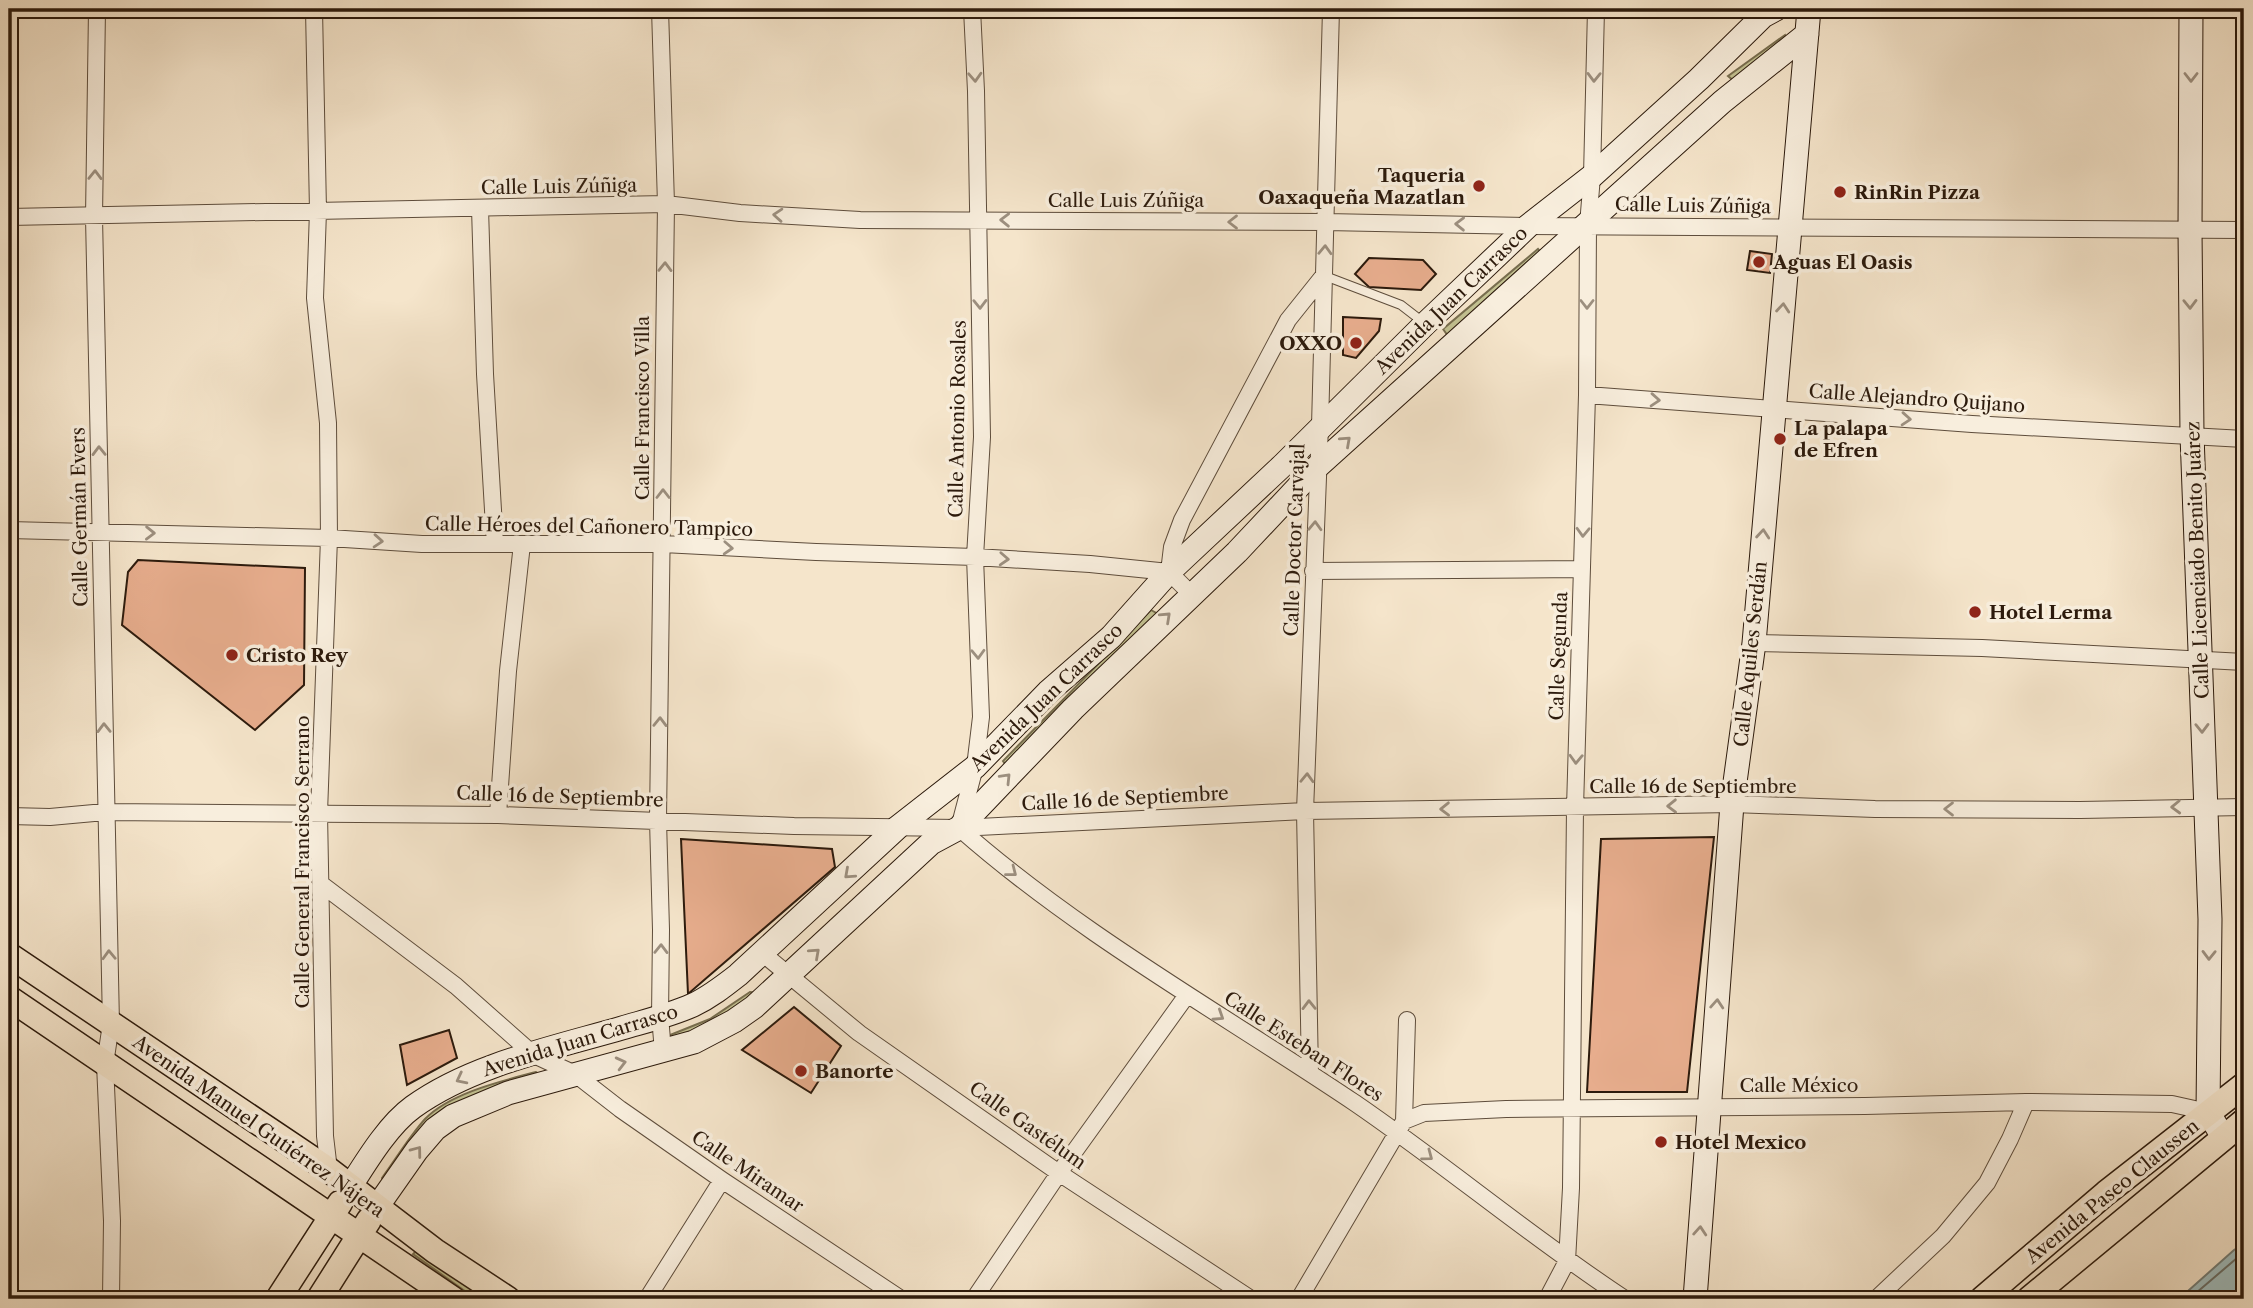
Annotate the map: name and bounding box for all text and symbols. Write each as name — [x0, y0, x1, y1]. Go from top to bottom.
one-way arrow — [968, 72, 983, 83]
one-way arrow — [1586, 72, 1602, 83]
one-way arrow — [2183, 72, 2199, 83]
place label: Taqueria Oaxaqueña Mazatlan — [1258, 164, 1466, 209]
one-way arrow — [87, 169, 102, 180]
street label: Calle Luis Zúñiga — [481, 174, 637, 199]
marker: Taqueria Oaxaqueña Mazatlan — [1471, 178, 1487, 194]
place label: RinRin Pizza — [1854, 181, 1981, 204]
marker: RinRin Pizza — [1832, 184, 1848, 200]
street label: Calle Luis Zúñiga — [1048, 189, 1204, 212]
street label: Calle Luis Zúñiga — [1615, 193, 1771, 218]
one-way arrow — [772, 208, 783, 223]
one-way arrow — [999, 213, 1010, 228]
one-way arrow — [1227, 214, 1237, 230]
one-way arrow — [1454, 217, 1465, 232]
street label: Avenida Juan Carrasco — [1370, 222, 1532, 380]
one-way arrow — [1318, 244, 1333, 255]
place label: Aguas El Oasis — [1772, 251, 1913, 274]
marker: Aguas El Oasis — [1751, 254, 1767, 270]
one-way arrow — [657, 261, 672, 272]
one-way arrow — [2183, 299, 2198, 310]
one-way arrow — [972, 300, 988, 310]
one-way arrow — [1579, 300, 1595, 310]
one-way arrow — [1775, 302, 1790, 313]
street label: Calle Francisco Villa — [631, 316, 654, 500]
street label: Calle Antonio Rosales — [944, 320, 971, 518]
place label: OXXO — [1279, 332, 1342, 355]
marker: OXXO — [1348, 335, 1364, 351]
street label: Calle Alejandro Quijano — [1808, 379, 2026, 418]
one-way arrow — [1650, 393, 1661, 408]
one-way arrow — [1901, 411, 1912, 426]
place label: La palapa de Efren — [1794, 417, 1889, 462]
street label: Calle Licenciado Benito Juárez — [2181, 421, 2214, 699]
street label: Calle Germán Evers — [66, 427, 93, 607]
marker: La palapa de Efren — [1772, 431, 1788, 447]
one-way arrow — [1338, 437, 1351, 449]
street label: Calle Doctor Carvajal — [1280, 443, 1309, 637]
one-way arrow — [92, 446, 107, 457]
one-way arrow — [655, 489, 671, 499]
street label: Calle Héroes del Cañonero Tampico — [425, 512, 753, 541]
one-way arrow — [1308, 520, 1323, 531]
one-way arrow — [145, 526, 156, 541]
one-way arrow — [1575, 527, 1591, 537]
one-way arrow — [1756, 529, 1771, 540]
one-way arrow — [373, 533, 384, 548]
one-way arrow — [722, 540, 733, 555]
one-way arrow — [999, 551, 1010, 566]
street label: Calle Aquiles Serdán — [1729, 560, 1772, 748]
street label: Calle Segunda — [1545, 591, 1572, 721]
place label: Hotel Lerma — [1989, 601, 2113, 624]
marker: Hotel Lerma — [1967, 604, 1983, 620]
one-way arrow — [1158, 613, 1171, 625]
street label: Avenida Juan Carrasco — [965, 619, 1127, 777]
place label: Cristo Rey — [246, 644, 349, 667]
marker: Cristo Rey — [224, 647, 240, 663]
one-way arrow — [971, 649, 986, 660]
street label: Calle General Francisco Serrano — [291, 715, 314, 1009]
one-way arrow — [652, 716, 668, 726]
one-way arrow — [96, 722, 112, 733]
one-way arrow — [2195, 723, 2210, 734]
one-way arrow — [1568, 754, 1584, 765]
one-way arrow — [1299, 772, 1314, 783]
one-way arrow — [997, 773, 1010, 786]
street label: Calle 16 de Septiembre — [1589, 775, 1797, 798]
street label: Calle 16 de Septiembre — [456, 781, 664, 812]
street label: Calle 16 de Septiembre — [1021, 782, 1229, 815]
one-way arrow — [1666, 798, 1677, 813]
one-way arrow — [2170, 799, 2181, 815]
one-way arrow — [1439, 801, 1449, 817]
one-way arrow — [1943, 801, 1953, 817]
one-way arrow — [1004, 863, 1017, 876]
one-way arrow — [844, 866, 857, 878]
one-way arrow — [653, 943, 669, 954]
one-way arrow — [807, 948, 820, 961]
one-way arrow — [101, 950, 116, 961]
one-way arrow — [2201, 950, 2217, 961]
street label: Calle Esteban Flores — [1220, 986, 1388, 1106]
one-way arrow — [1301, 999, 1317, 1010]
one-way arrow — [1710, 999, 1725, 1010]
street label: Avenida Juan Carrasco — [479, 1000, 681, 1081]
one-way arrow — [1211, 1007, 1224, 1020]
street label: Avenida Manuel Gutiérrez Nájera — [128, 1030, 389, 1222]
one-way arrow — [615, 1057, 627, 1071]
place label: Banorte — [815, 1060, 894, 1083]
marker: Banorte — [793, 1063, 809, 1079]
one-way arrow — [456, 1071, 468, 1085]
street label: Calle México — [1740, 1074, 1858, 1097]
street label: Calle Gastélum — [965, 1077, 1091, 1174]
street label: Avenida Paseo Claussen — [2020, 1114, 2204, 1269]
street label: Calle Miramar — [687, 1125, 808, 1217]
place label: Hotel Mexico — [1675, 1131, 1806, 1154]
marker: Hotel Mexico — [1653, 1134, 1669, 1150]
one-way arrow — [408, 1147, 421, 1159]
one-way arrow — [1420, 1148, 1433, 1160]
one-way arrow — [1692, 1225, 1707, 1236]

